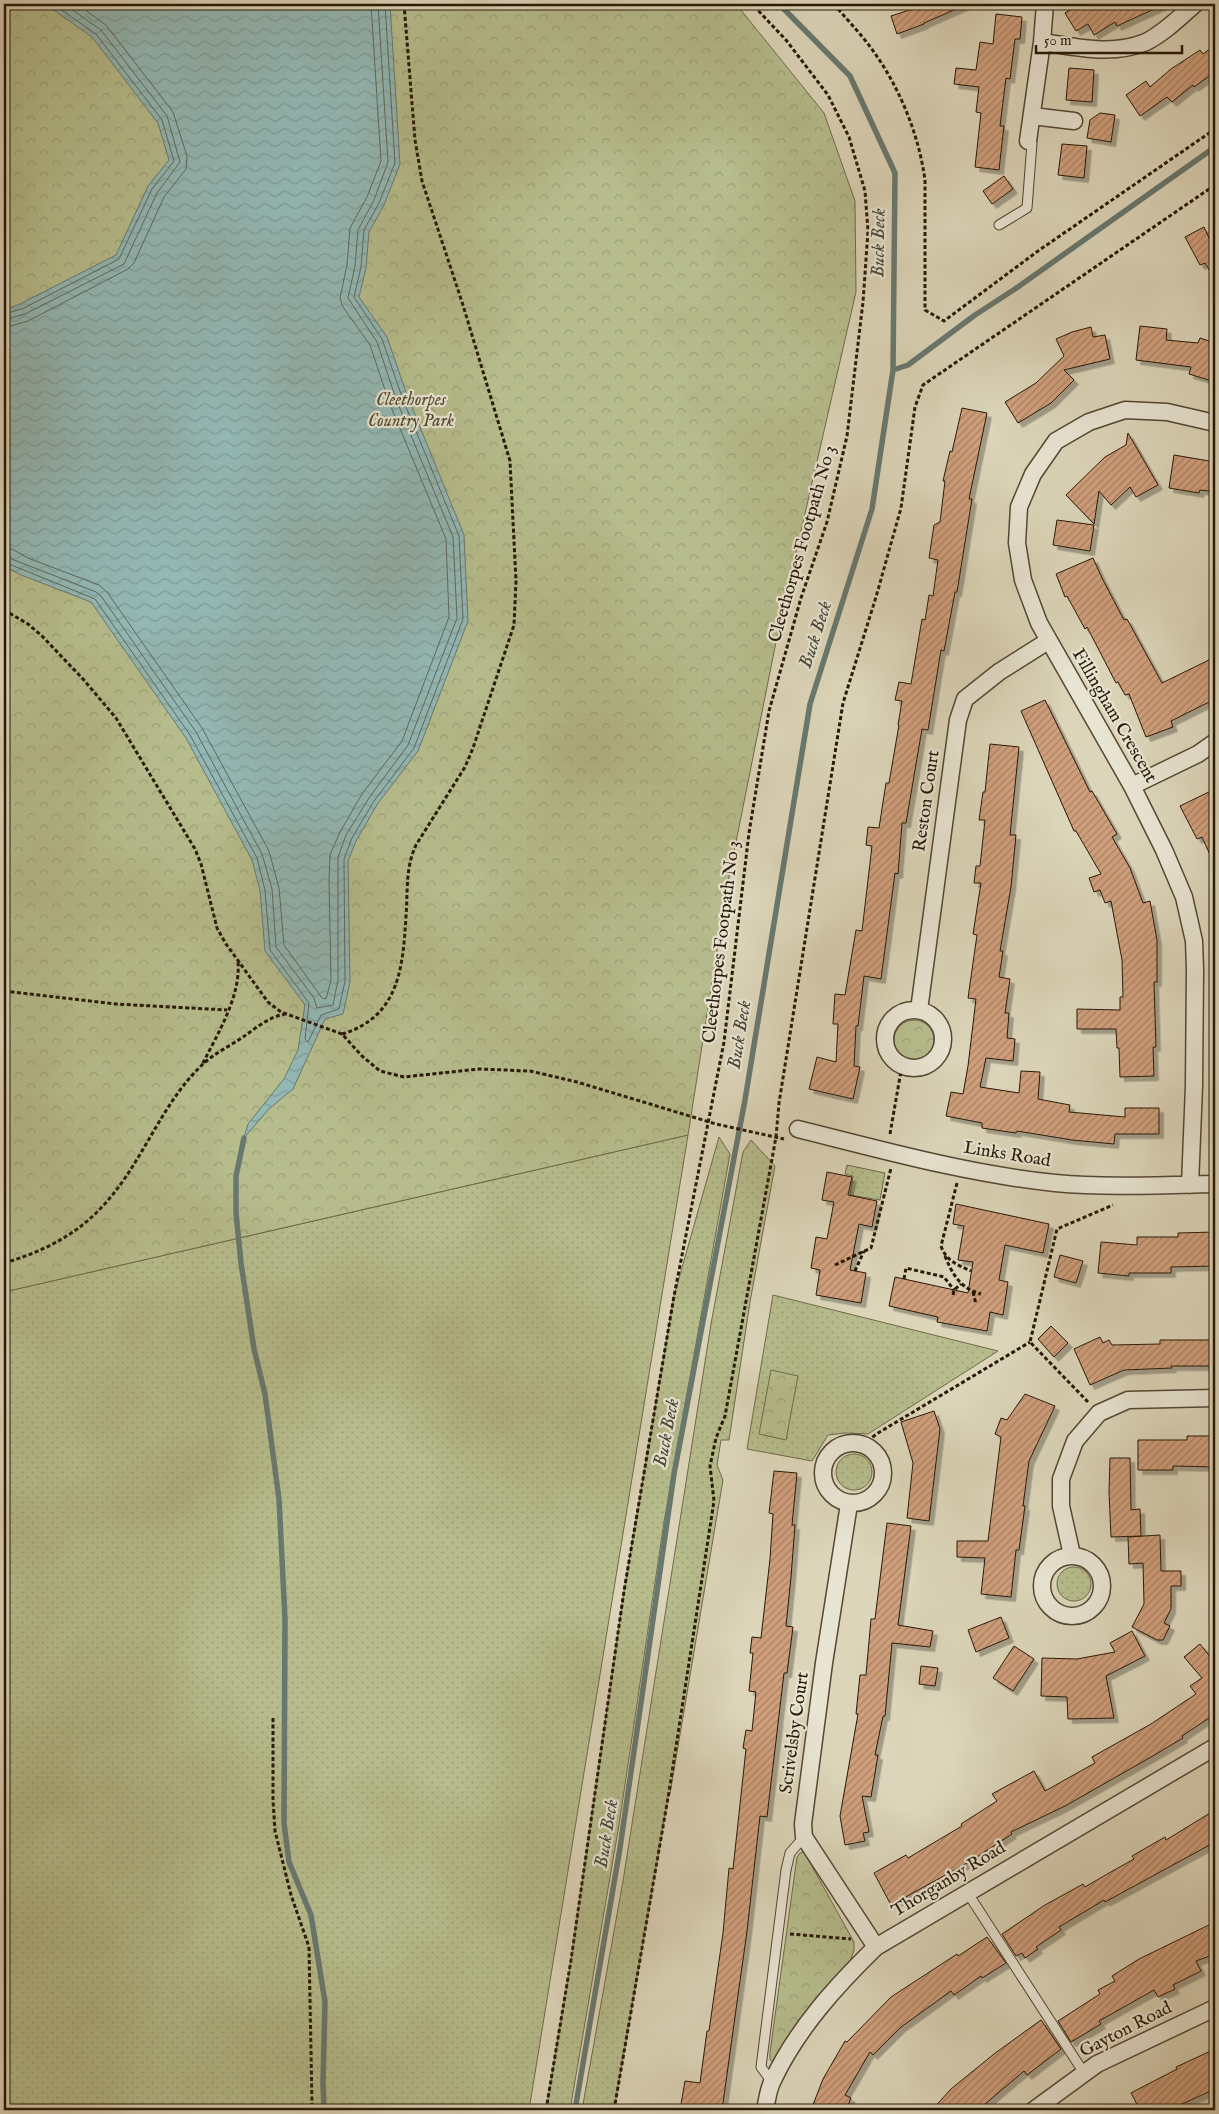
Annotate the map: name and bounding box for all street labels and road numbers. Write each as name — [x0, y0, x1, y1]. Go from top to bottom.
street label: Cleethorpes Footpath No 3 — [764, 443, 842, 645]
street label: Fillingham Crescent — [1066, 645, 1162, 787]
street label: Reston Court — [909, 749, 945, 853]
street label: Cleethorpes Footpath No 3 — [698, 839, 746, 1045]
street label: Links Road — [962, 1137, 1053, 1173]
street label: Scrivelsby Court — [775, 1671, 815, 1795]
street label: Thorganby Road — [888, 1837, 1011, 1923]
street label: Gayton Road — [1076, 1997, 1176, 2063]

